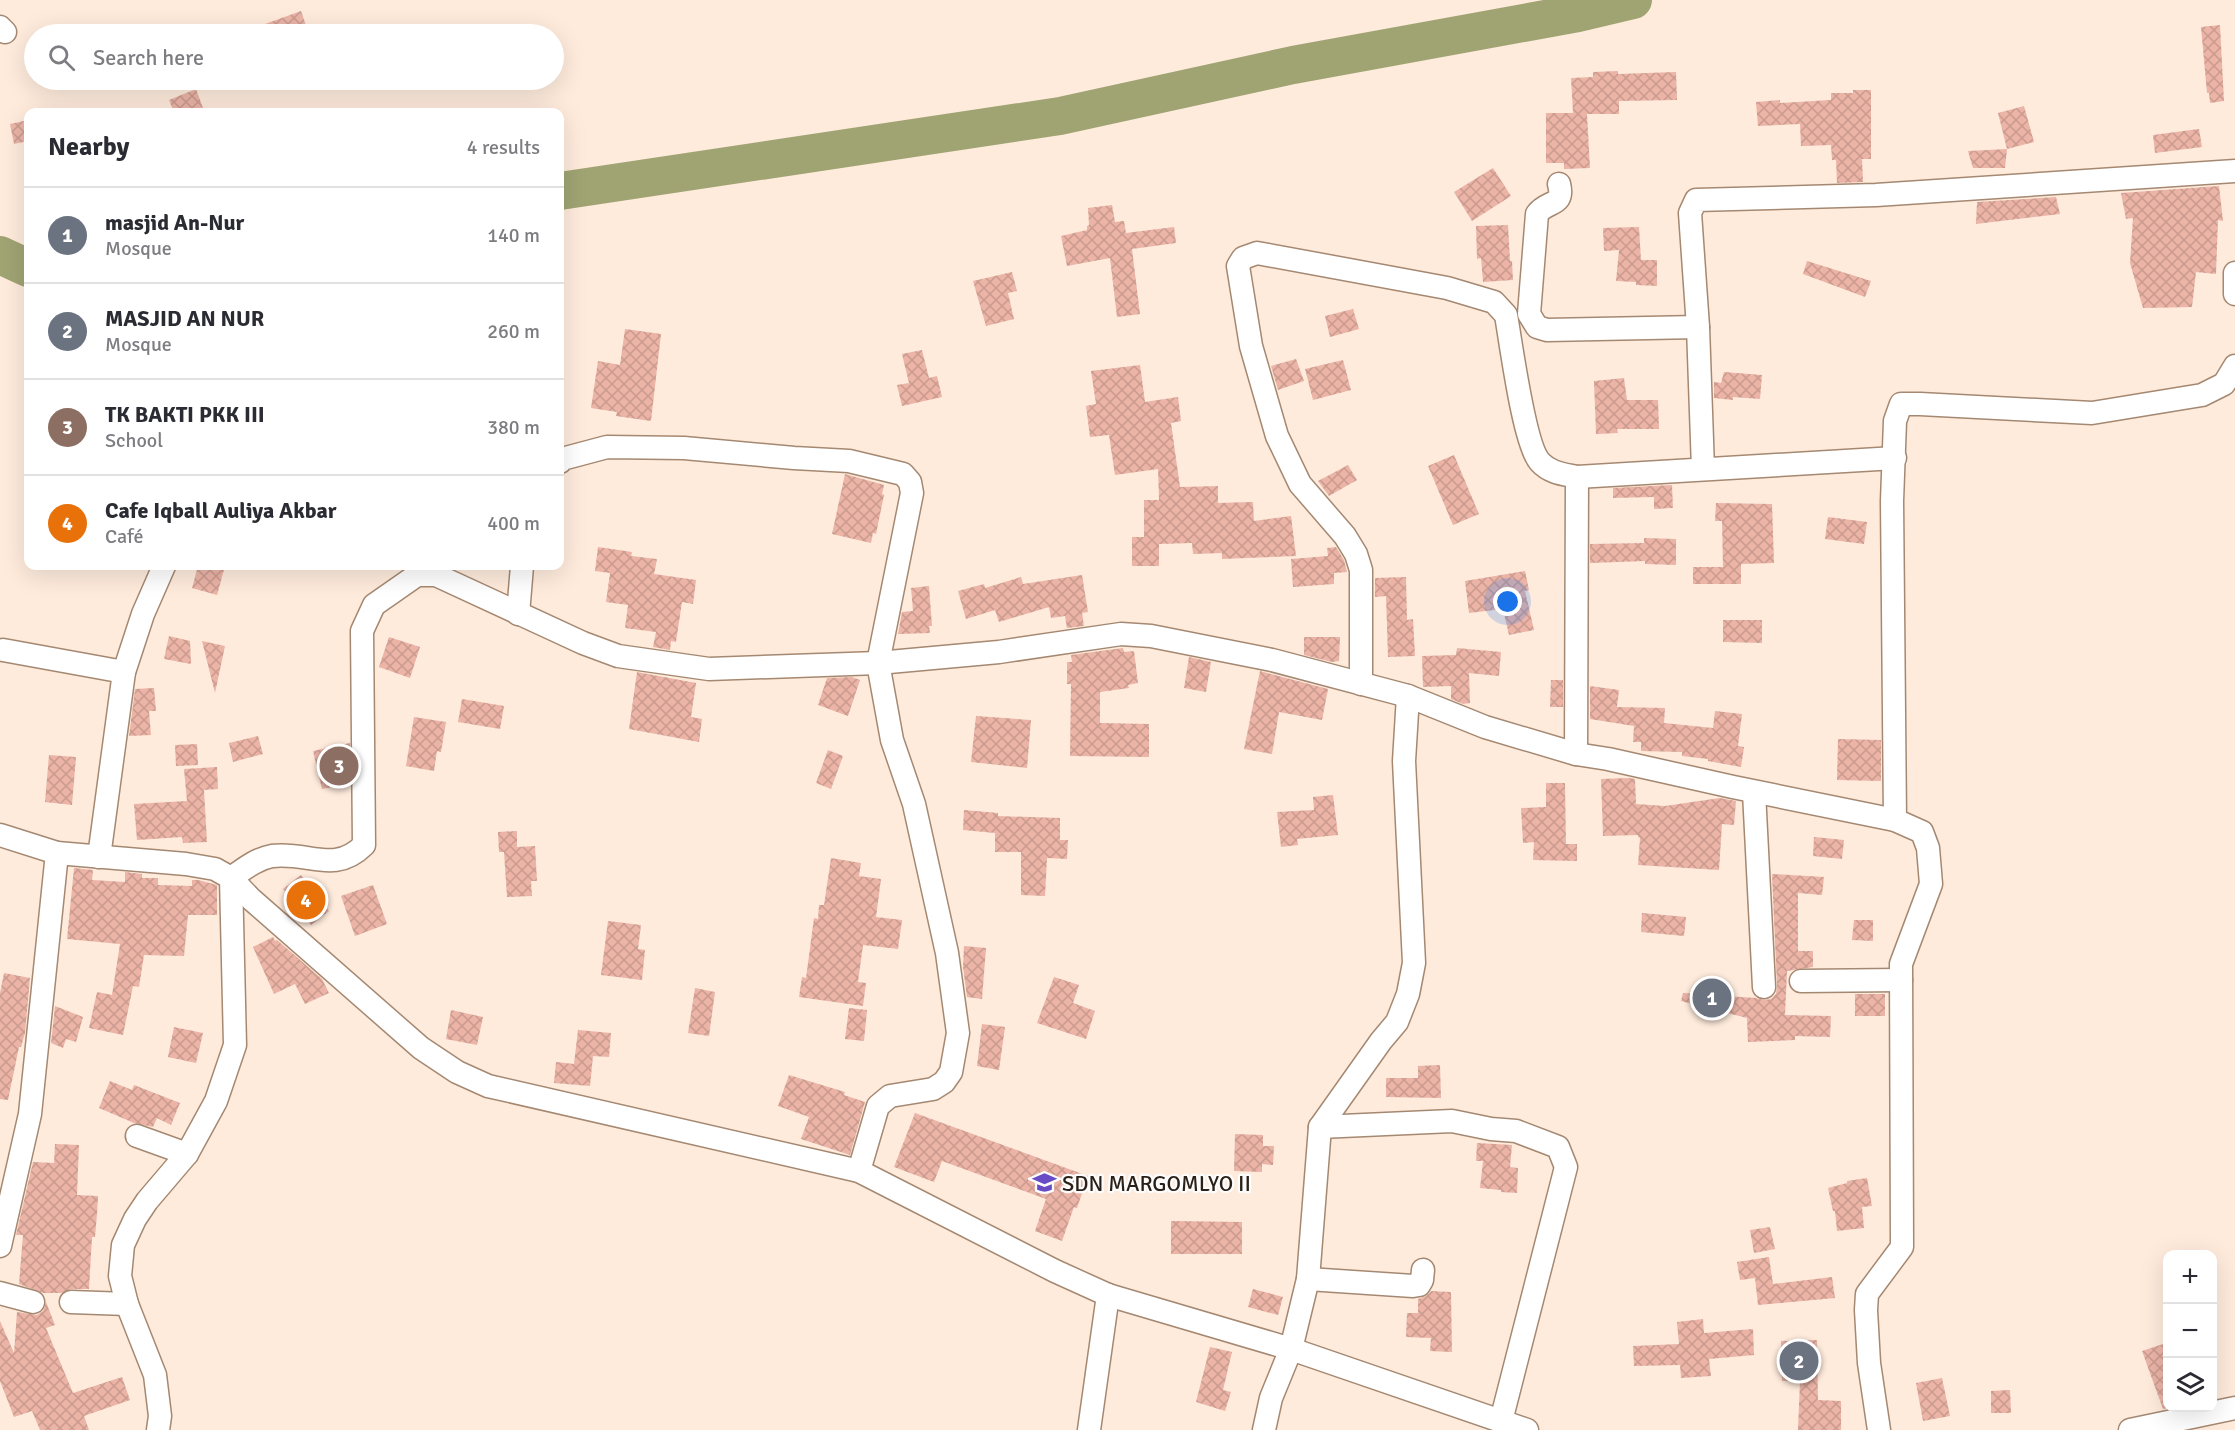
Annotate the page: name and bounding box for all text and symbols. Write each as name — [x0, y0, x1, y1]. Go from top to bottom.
search box — [24, 24, 564, 90]
icon: search — [45, 41, 78, 74]
text: Search here — [93, 44, 204, 71]
text: Nearby — [48, 131, 129, 163]
text: 4 results — [467, 135, 540, 160]
text: masjid An-Nur — [105, 209, 244, 236]
text: 1 — [62, 223, 73, 248]
text: 140 m — [487, 223, 540, 248]
text: Mosque — [105, 236, 172, 261]
text: MASJID AN NUR — [105, 305, 264, 332]
text: 2 — [62, 319, 73, 344]
text: 260 m — [487, 319, 540, 344]
text: Mosque — [105, 332, 172, 357]
text: TK BAKTI PKK III — [105, 401, 265, 428]
text: 3 — [62, 415, 73, 440]
text: 380 m — [487, 415, 540, 440]
text: School — [105, 428, 163, 453]
text: Cafe Iqball Auliya Akbar — [105, 497, 336, 524]
text: 4 — [62, 511, 73, 536]
text: 400 m — [487, 511, 540, 536]
text: Café — [105, 524, 144, 549]
your location — [1493, 587, 1522, 616]
pin: 3 — [320, 744, 358, 789]
pin: 4 — [286, 878, 326, 922]
pin: 1 — [1692, 976, 1732, 1020]
school or university icon: SDN MARGOMLYO II — [1031, 1170, 1057, 1196]
place label: SDN MARGOMLYO II — [1062, 1170, 1251, 1197]
map controls — [2163, 1250, 2217, 1412]
button: + — [2163, 1250, 2217, 1304]
button: − — [2163, 1304, 2217, 1358]
pin: 2 — [1780, 1338, 1818, 1384]
button: layers — [2163, 1358, 2217, 1412]

